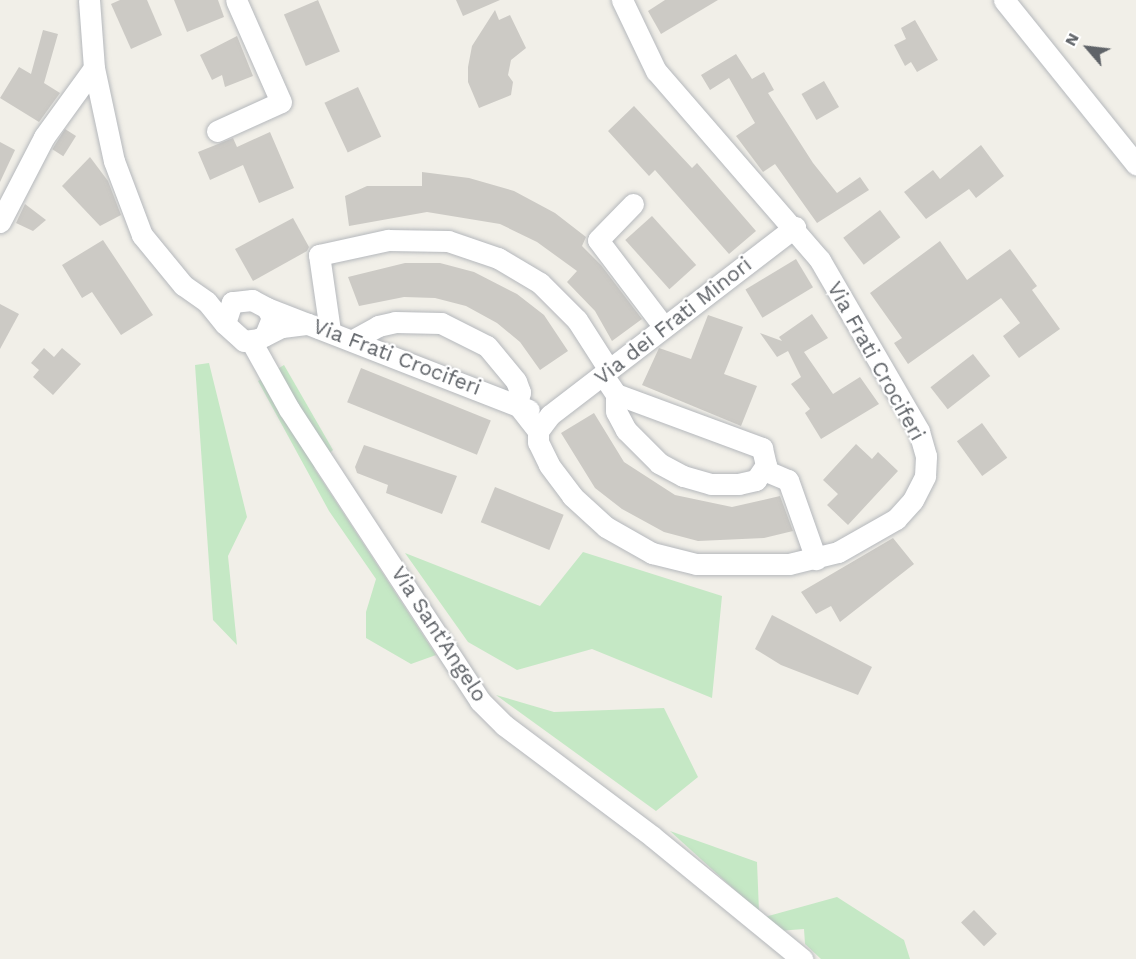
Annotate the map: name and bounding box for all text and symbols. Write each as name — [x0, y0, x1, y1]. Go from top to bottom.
north arrow — [1058, 18, 1118, 78]
text: N — [1060, 30, 1083, 49]
street label: Via dei Frati Minori — [589, 252, 757, 390]
street label: Via Frati Crociferi — [822, 277, 930, 445]
street label: Via Frati Crociferi — [309, 313, 485, 401]
street label: Via Sant'Angelo — [386, 561, 492, 707]

